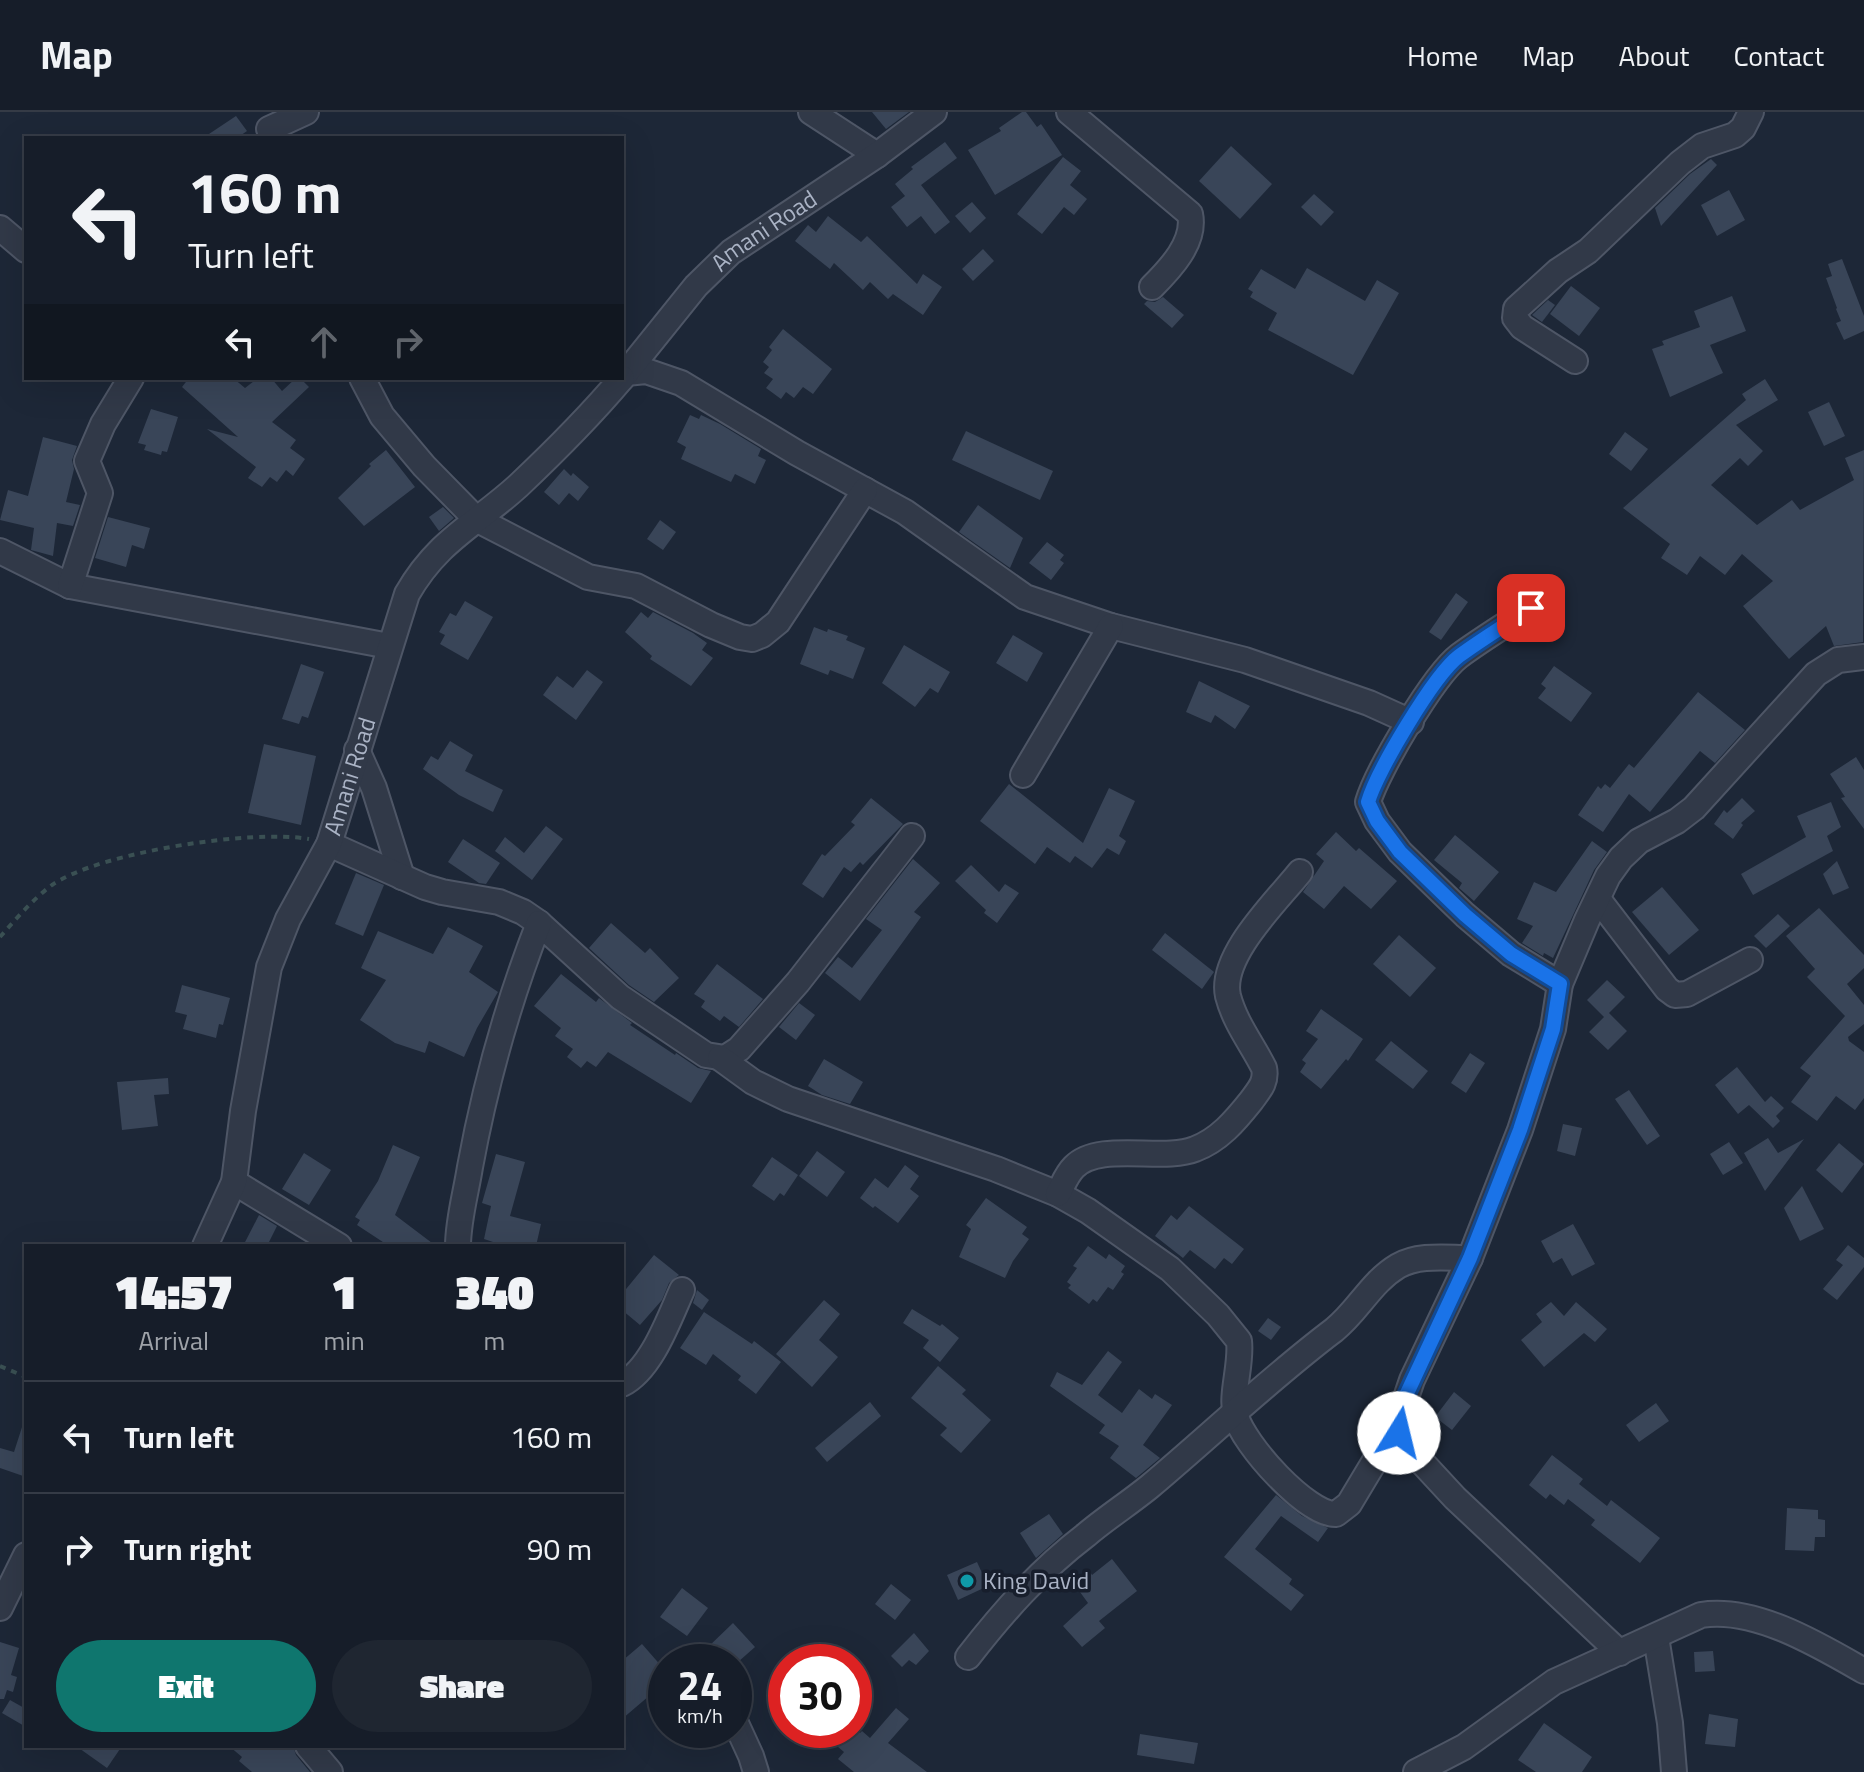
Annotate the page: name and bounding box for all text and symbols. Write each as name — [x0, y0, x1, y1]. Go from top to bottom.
text: Map — [40, 26, 113, 84]
text: Home — [1407, 34, 1478, 77]
text: Map — [1522, 34, 1575, 77]
text: About — [1619, 34, 1689, 77]
text: Contact — [1733, 34, 1824, 77]
text: 160 m — [188, 150, 341, 235]
icon: left — [56, 168, 160, 272]
street label: Amani Road — [702, 181, 824, 279]
text: Turn left — [188, 227, 314, 282]
icon: left — [218, 320, 262, 364]
icon: ahead — [302, 320, 346, 364]
icon: right — [386, 320, 430, 364]
pin — [1497, 574, 1565, 642]
icon: arrive — [1509, 586, 1553, 630]
street label: Amani Road — [314, 713, 384, 840]
text: 14:57 — [114, 1255, 233, 1328]
text: 1 — [331, 1255, 357, 1328]
text: 340 — [455, 1255, 534, 1328]
text: Arrival — [138, 1321, 209, 1360]
text: min — [323, 1321, 365, 1360]
text: m — [484, 1321, 505, 1360]
position arrow — [1357, 1391, 1441, 1475]
text: Turn left — [124, 1414, 234, 1460]
text: 160 m — [510, 1414, 592, 1460]
icon: left — [56, 1415, 100, 1459]
text: Turn right — [124, 1526, 252, 1572]
text: 90 m — [527, 1526, 592, 1572]
icon: right — [56, 1527, 100, 1571]
place label: King David — [983, 1562, 1089, 1598]
marker: King David — [958, 1572, 976, 1590]
button: Exit — [56, 1640, 316, 1732]
button: Share — [332, 1640, 592, 1732]
speed limit sign: 30 — [768, 1644, 872, 1748]
text: 24 — [678, 1655, 722, 1716]
text: km/h — [677, 1700, 723, 1731]

